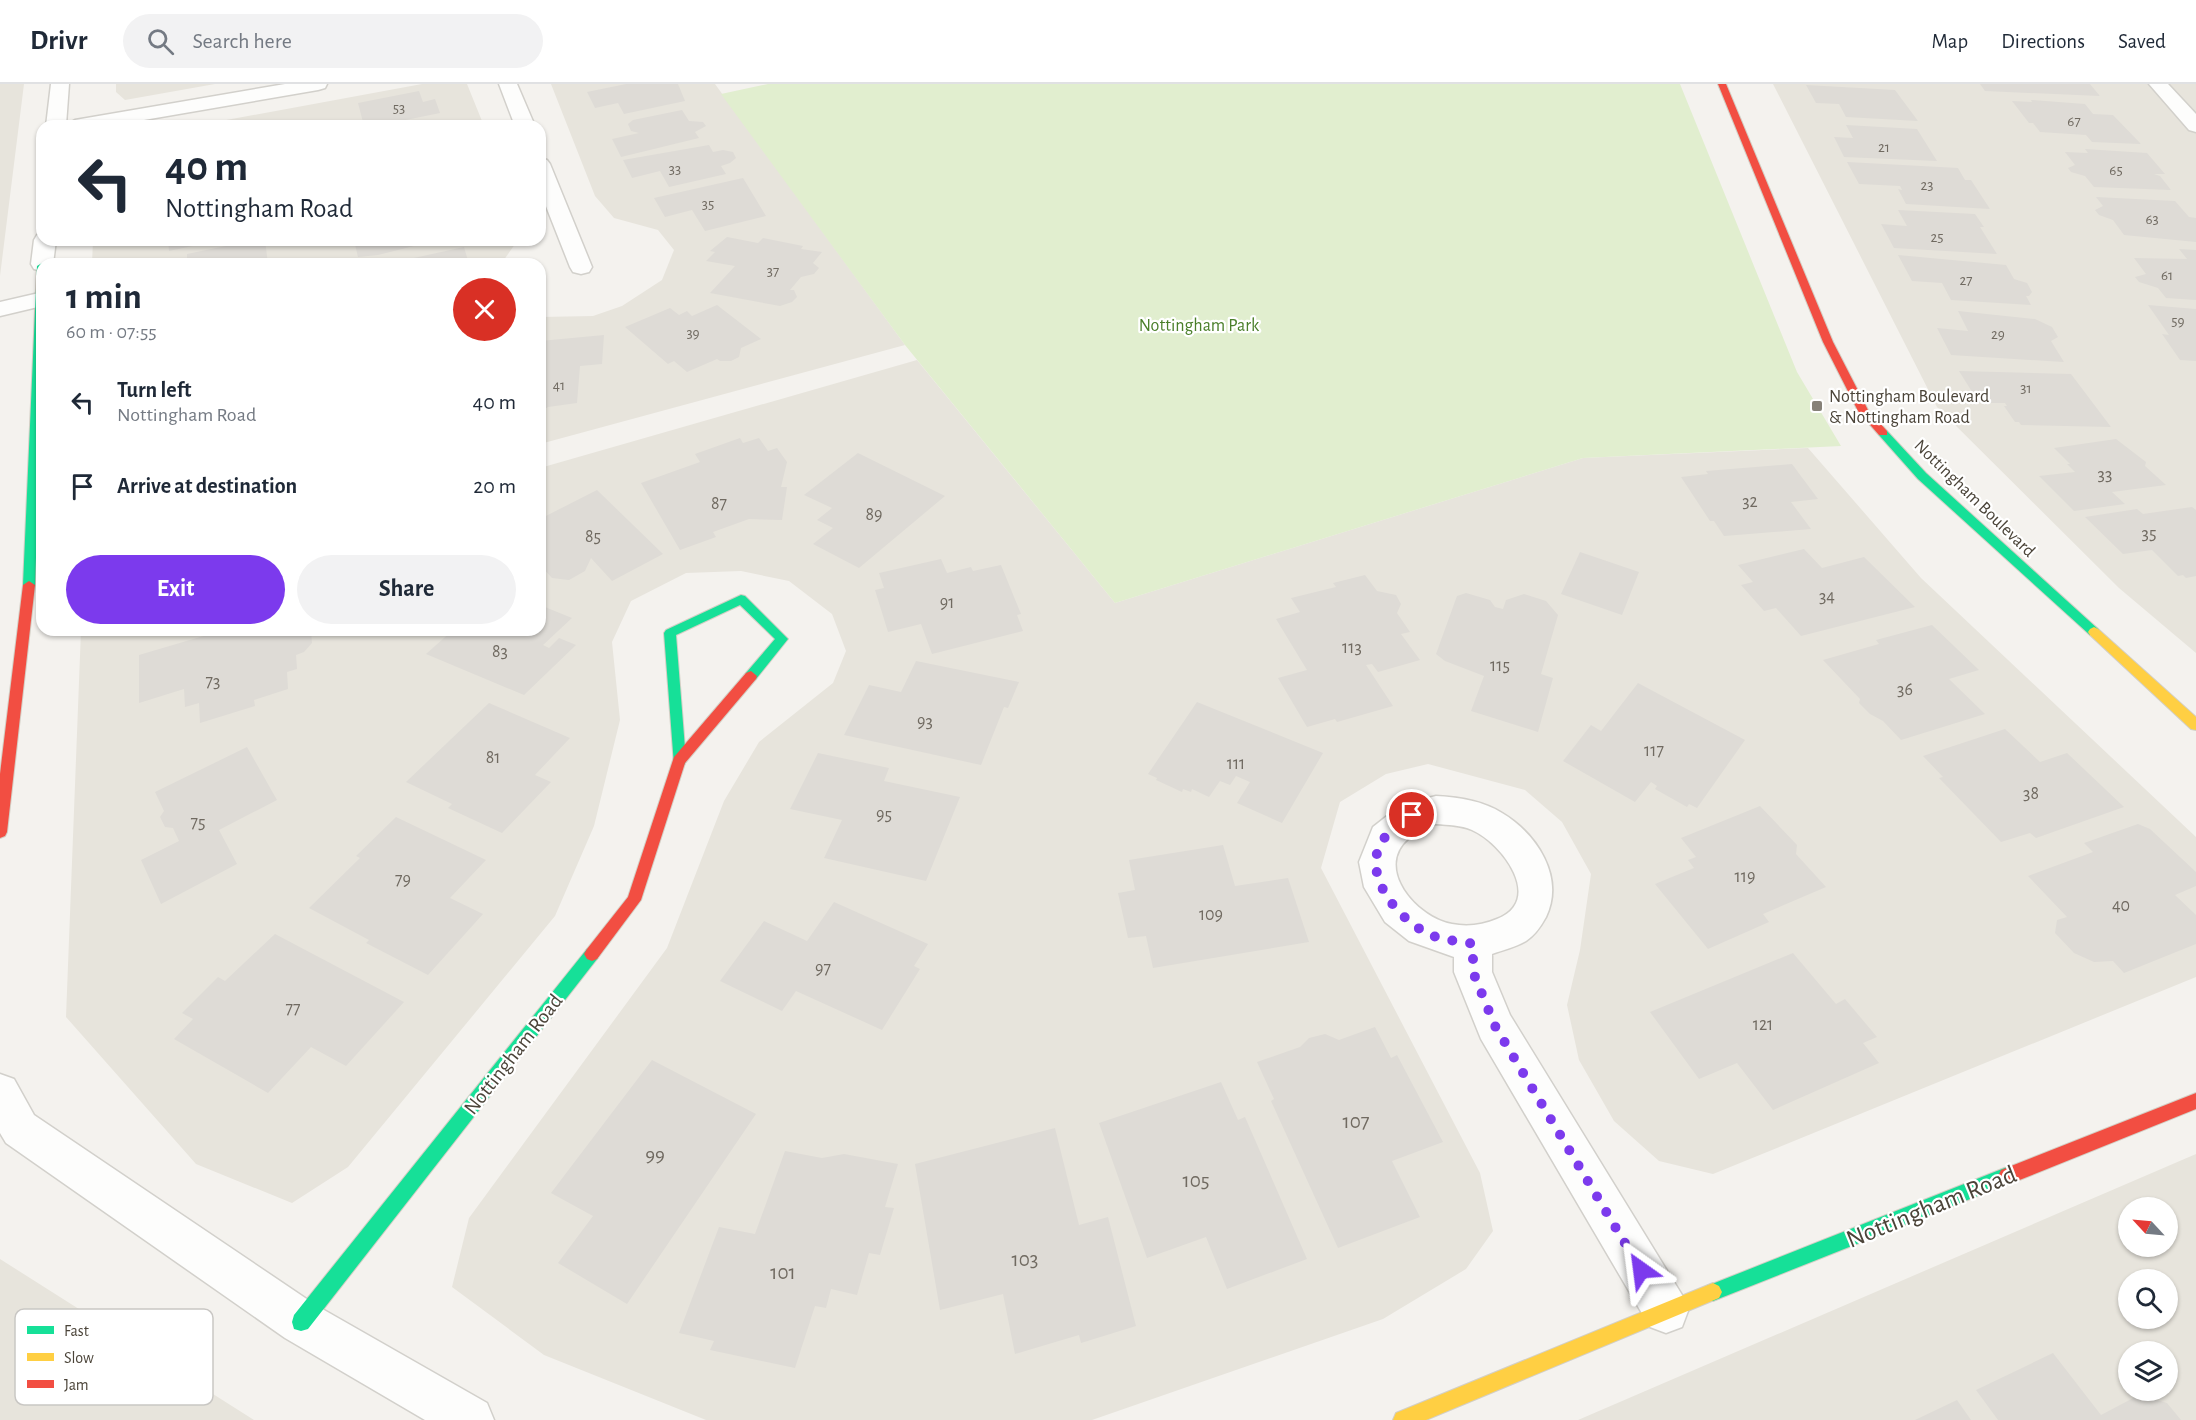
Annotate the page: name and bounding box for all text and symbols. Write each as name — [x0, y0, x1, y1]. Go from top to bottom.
search box — [123, 14, 543, 68]
icon: search — [144, 25, 177, 58]
text: Drivr — [30, 27, 87, 55]
text: Search here — [192, 30, 292, 52]
text: Map — [1932, 31, 1968, 52]
text: Directions — [2001, 31, 2085, 52]
text: Saved — [2118, 31, 2166, 52]
house number: 53 — [393, 101, 405, 116]
house number: 67 — [2067, 114, 2081, 129]
house number: 21 — [1878, 140, 1890, 155]
icon: left — [66, 144, 144, 222]
text: 40 m — [165, 146, 248, 188]
house number: 33 — [669, 162, 681, 177]
house number: 65 — [2109, 163, 2123, 178]
house number: 23 — [1920, 178, 1934, 193]
text: Nottingham Road — [165, 195, 353, 222]
house number: 35 — [702, 197, 714, 212]
house number: 63 — [2145, 212, 2159, 227]
house number: 25 — [1930, 230, 1944, 245]
house number: 37 — [767, 264, 779, 279]
house number: 61 — [2161, 268, 2173, 283]
house number: 27 — [1959, 273, 1973, 288]
button: close — [453, 278, 516, 341]
text: 1 min — [66, 279, 142, 315]
house number: 59 — [2171, 314, 2185, 329]
park label: Nottingham Park — [1139, 317, 1260, 335]
text: 60 m · 07:55 — [66, 322, 157, 342]
house number: 39 — [686, 326, 700, 341]
house number: 29 — [1991, 327, 2005, 342]
house number: 41 — [553, 378, 565, 393]
text: Turn left — [117, 379, 191, 401]
house number: 31 — [2020, 381, 2032, 396]
icon: left — [66, 386, 99, 419]
place label: Nottingham Boulevard & Nottingham Road — [1829, 388, 1989, 427]
text: 40 m — [473, 391, 516, 413]
marker: Nottingham Boulevard & Nottingham Road — [1810, 399, 1824, 413]
text: Nottingham Road — [117, 405, 256, 425]
street label: Nottingham Boulevard — [1910, 437, 2038, 561]
house number: 33 — [2098, 466, 2112, 484]
icon: arrive — [66, 470, 99, 503]
text: Arrive at destination — [117, 475, 297, 497]
text: 20 m — [473, 475, 516, 497]
house number: 32 — [1742, 493, 1758, 511]
house number: 87 — [711, 495, 727, 513]
house number: 89 — [866, 506, 883, 524]
house number: 35 — [2142, 525, 2156, 543]
house number: 85 — [585, 528, 601, 546]
button: Exit — [66, 555, 285, 624]
button: Share — [297, 555, 516, 624]
house number: 34 — [1819, 588, 1835, 606]
house number: 91 — [940, 594, 954, 612]
house number: 113 — [1342, 639, 1362, 657]
house number: 83 — [492, 643, 508, 661]
house number: 115 — [1490, 657, 1510, 675]
house number: 73 — [206, 673, 220, 691]
house number: 36 — [1897, 681, 1913, 699]
house number: 93 — [917, 713, 933, 731]
house number: 117 — [1644, 742, 1664, 760]
house number: 81 — [486, 749, 500, 767]
house number: 111 — [1227, 755, 1245, 773]
house number: 38 — [2023, 785, 2039, 803]
pin — [1386, 789, 1437, 840]
icon: arrive — [1395, 798, 1428, 831]
house number: 95 — [876, 806, 892, 824]
house number: 75 — [190, 814, 206, 832]
house number: 119 — [1735, 868, 1755, 886]
house number: 79 — [395, 871, 411, 889]
house number: 40 — [2112, 897, 2130, 915]
house number: 109 — [1199, 906, 1223, 924]
house number: 97 — [815, 960, 831, 978]
street label: Nottingham Road — [460, 990, 567, 1118]
house number: 77 — [285, 1000, 301, 1018]
house number: 121 — [1753, 1016, 1773, 1034]
house number: 107 — [1342, 1111, 1370, 1132]
house number: 99 — [645, 1144, 665, 1165]
street label: Nottingham Road — [1843, 1161, 2020, 1253]
house number: 105 — [1182, 1170, 1210, 1191]
north arrow — [2118, 1197, 2178, 1257]
map controls — [2118, 1197, 2178, 1401]
position arrow — [1609, 1238, 1673, 1302]
house number: 103 — [1012, 1249, 1038, 1270]
house number: 101 — [770, 1262, 796, 1283]
button: search — [2118, 1269, 2178, 1329]
legend — [15, 1309, 213, 1405]
text: Fast — [64, 1323, 89, 1339]
button: layers — [2118, 1341, 2178, 1401]
text: Slow — [64, 1350, 94, 1366]
text: Jam — [64, 1377, 89, 1393]

